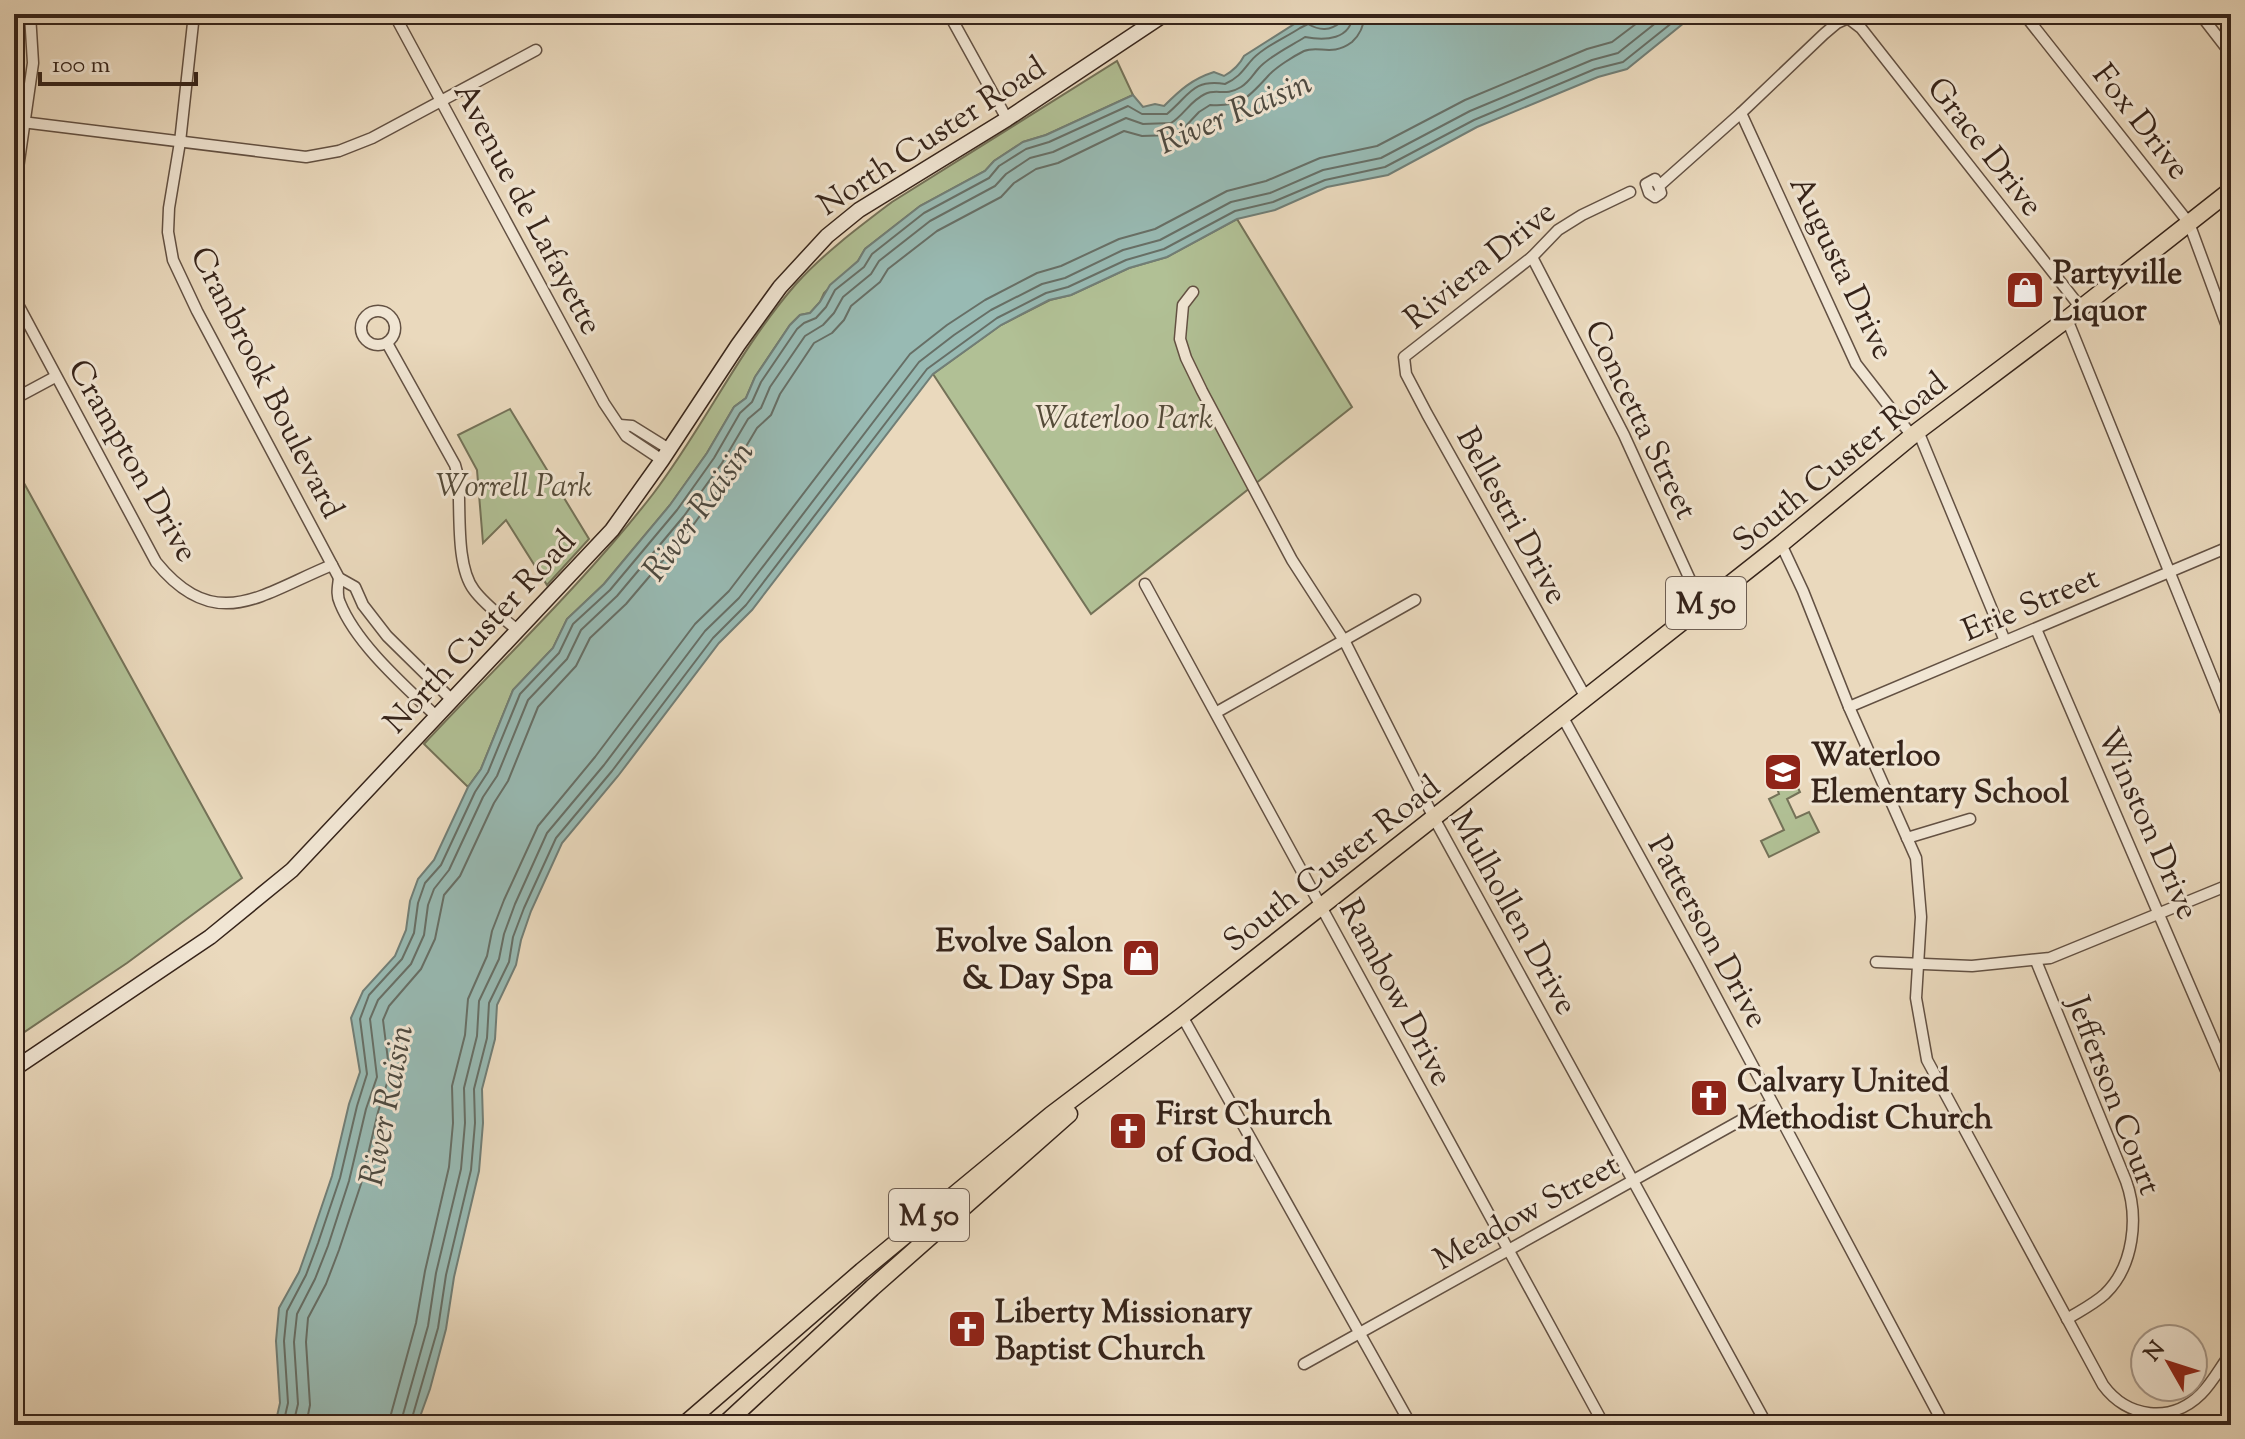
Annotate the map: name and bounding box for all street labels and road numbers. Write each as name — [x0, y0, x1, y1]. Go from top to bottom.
street label: North Custer Road — [809, 46, 1056, 229]
street label: Fox Drive — [2080, 55, 2200, 191]
street label: Grace Drive — [1915, 68, 2053, 227]
street label: Avenue de Lafayette — [440, 75, 612, 344]
street label: Augusta Drive — [1776, 169, 1905, 368]
street label: Riviera Drive — [1395, 191, 1566, 342]
street label: Cranbrook Boulevard — [177, 239, 354, 527]
street label: Concetta Street — [1571, 313, 1707, 528]
street label: Crampton Drive — [55, 352, 208, 571]
street label: South Custer Road — [1724, 362, 1958, 564]
street label: Bellestri Drive — [1443, 420, 1578, 613]
street label: North Custer Road — [374, 521, 588, 745]
street label: Erie Street — [1956, 556, 2107, 655]
road number: M 50 — [1666, 577, 1746, 629]
street label: Winston Drive — [2083, 721, 2209, 927]
street label: South Custer Road — [1214, 766, 1451, 965]
street label: Mulhollen Drive — [1437, 803, 1588, 1024]
street label: Patterson Drive — [1634, 828, 1778, 1037]
street label: Rambow Drive — [1326, 892, 1463, 1095]
street label: Jefferson Court — [2052, 988, 2171, 1202]
street label: Meadow Street — [1426, 1144, 1629, 1284]
road number: M 50 — [889, 1189, 969, 1241]

